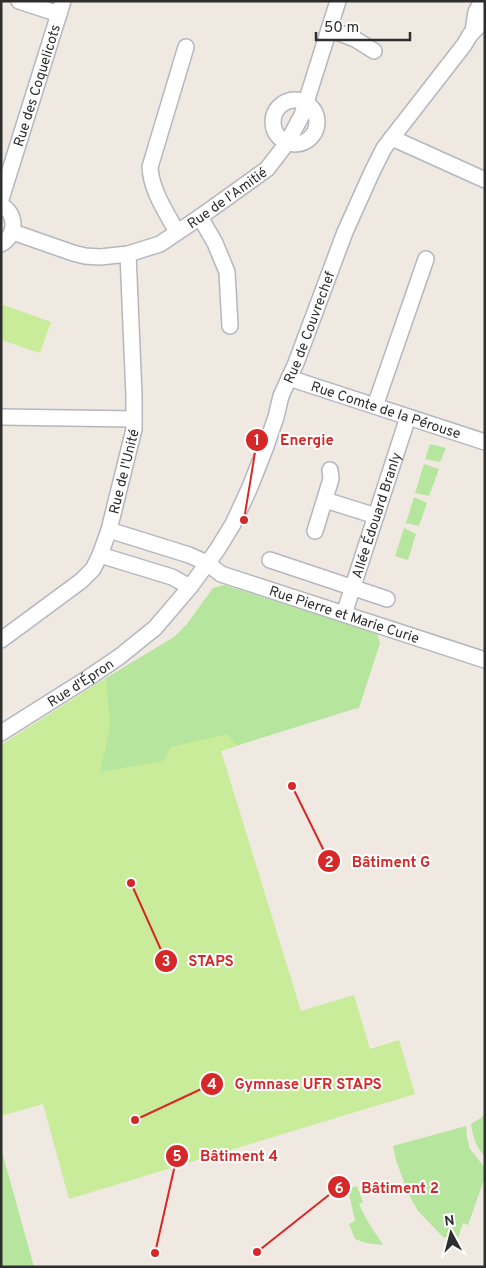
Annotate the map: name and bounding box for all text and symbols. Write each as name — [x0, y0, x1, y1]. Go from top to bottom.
scale bar — [316, 10, 410, 42]
text: 50 m — [324, 19, 359, 38]
street label: Rue des Coquelicots — [11, 23, 65, 149]
street label: Rue de l'Amitié — [184, 165, 271, 233]
street label: Rue de Couvrechef — [281, 269, 340, 387]
street label: Rue Comte de la Pérouse — [308, 379, 463, 443]
callout: Energie — [245, 425, 343, 455]
street label: Rue de l'Unité — [106, 427, 144, 516]
text: 1 — [254, 432, 260, 451]
text: Energie — [280, 432, 334, 451]
street label: Allée Édouard Branly — [349, 450, 406, 581]
street label: Rue Pierre et Marie Curie — [267, 583, 421, 648]
street label: Rue d'Épron — [45, 656, 117, 711]
callout: Bâtiment G — [316, 846, 440, 876]
text: 2 — [324, 854, 334, 873]
text: Bâtiment G — [352, 854, 430, 873]
callout: STAPS — [153, 946, 244, 976]
text: 3 — [162, 953, 171, 972]
text: STAPS — [188, 953, 234, 972]
callout: Gymnase UFR STAPS — [199, 1069, 392, 1099]
text: 4 — [207, 1076, 217, 1095]
text: Gymnase UFR STAPS — [234, 1076, 382, 1095]
callout: Bâtiment 4 — [165, 1141, 288, 1171]
text: 5 — [172, 1148, 182, 1167]
text: Bâtiment 4 — [200, 1148, 278, 1167]
callout: Bâtiment 2 — [326, 1172, 449, 1202]
text: 6 — [334, 1180, 344, 1199]
text: Bâtiment 2 — [361, 1180, 439, 1199]
north arrow — [426, 1208, 476, 1258]
text: N — [444, 1213, 456, 1231]

